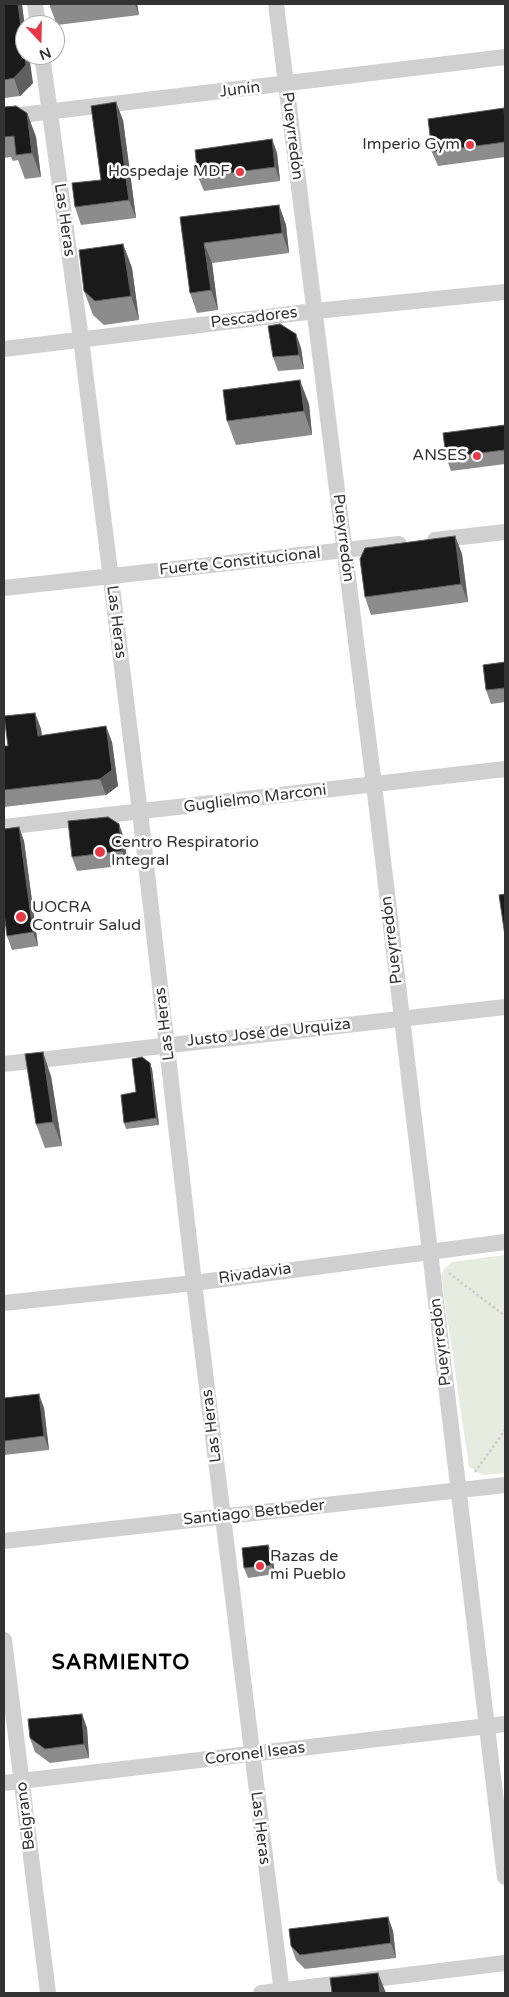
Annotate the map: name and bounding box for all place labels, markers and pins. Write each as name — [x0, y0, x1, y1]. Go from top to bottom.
place label: Imperio Gym — [362, 135, 460, 155]
marker: Imperio Gym — [464, 139, 476, 151]
place label: Hospedaje MDF — [108, 162, 230, 182]
marker: Hospedaje MDF — [234, 166, 246, 178]
place label: ANSES — [412, 446, 467, 466]
marker: ANSES — [471, 450, 483, 462]
place label: Centro Respiratorio Integral — [111, 833, 259, 871]
marker: Centro Respiratorio Integral — [93, 845, 107, 859]
place label: UOCRA Contruir Salud — [32, 898, 141, 936]
marker: UOCRA Contruir Salud — [14, 910, 28, 924]
place label: Razas de mi Pueblo — [270, 1547, 346, 1585]
marker: Razas de mi Pueblo — [254, 1560, 266, 1572]

